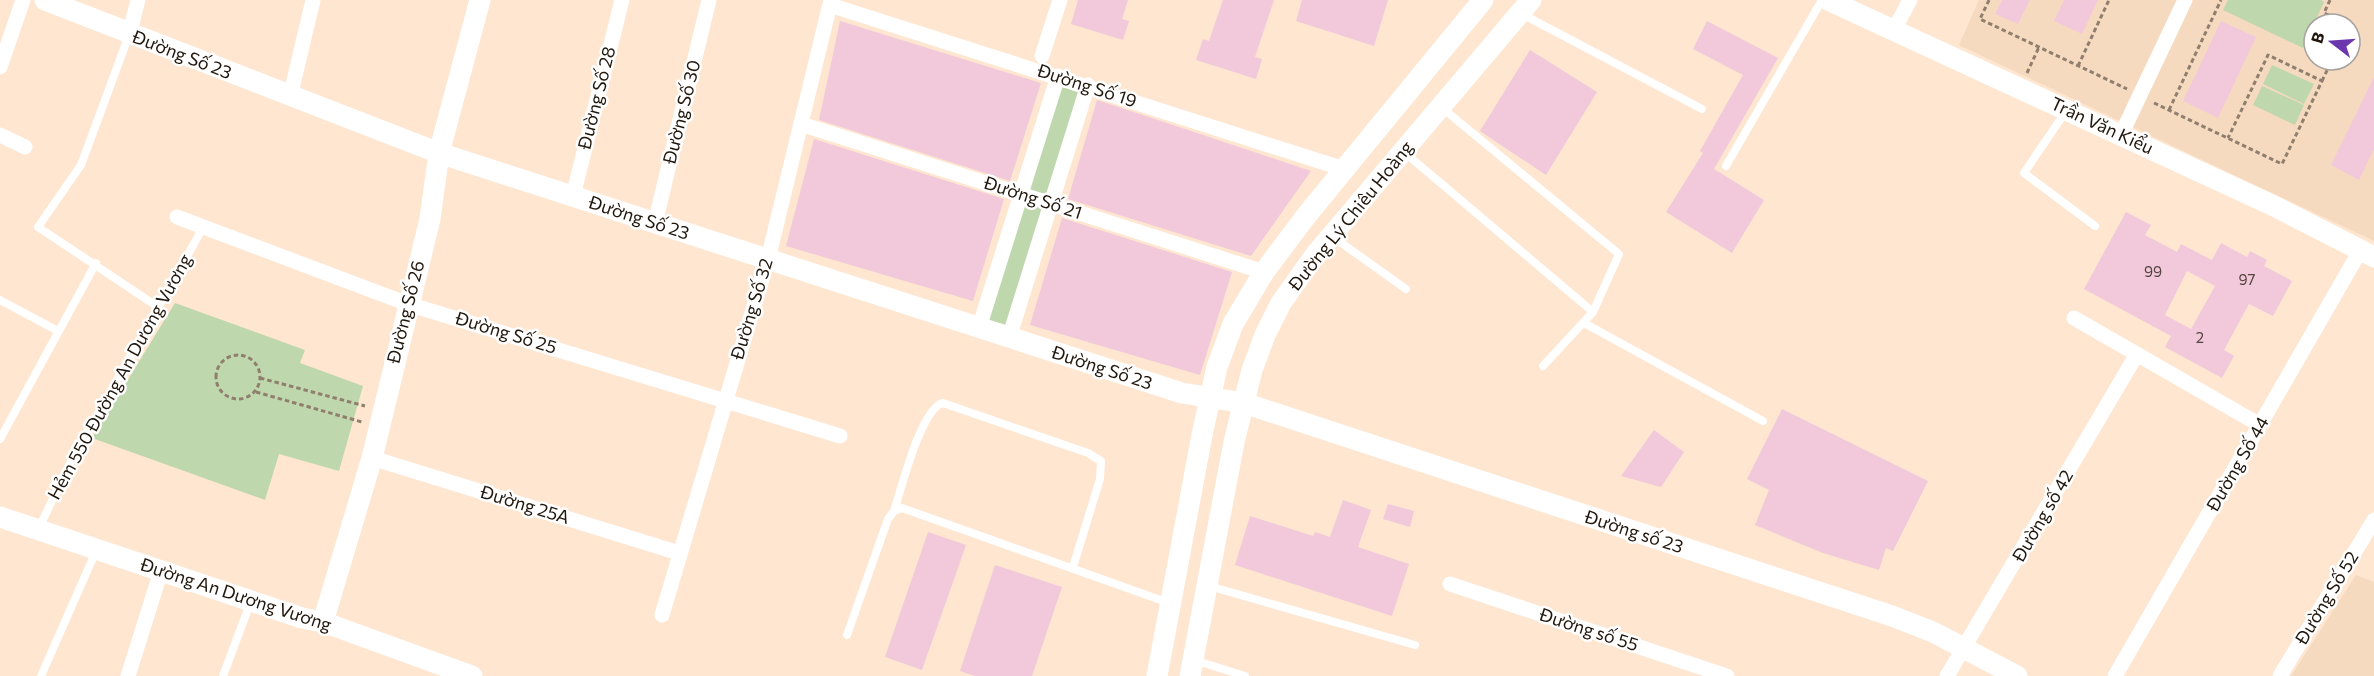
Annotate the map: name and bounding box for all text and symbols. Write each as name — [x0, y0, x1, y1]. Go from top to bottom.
north arrow — [2302, 12, 2362, 72]
street label: Đường Số 23 — [129, 25, 235, 83]
text: B — [2307, 29, 2328, 45]
street label: Đường Số 28 — [572, 44, 619, 152]
street label: Đường Số 30 — [657, 58, 705, 167]
street label: Đường Số 19 — [1034, 58, 1140, 111]
street label: Trần Văn Kiểu — [2048, 92, 2157, 158]
street label: Đường Lý Chiêu Hoàng — [1283, 136, 1417, 295]
street label: Đường Số 21 — [980, 171, 1085, 223]
street label: Đường Số 23 — [585, 190, 692, 244]
street label: Hẻm 550 Đường An Dương Vương — [42, 250, 196, 503]
street label: Đường Số 32 — [725, 256, 777, 363]
street label: Đường Số 26 — [381, 258, 428, 366]
house number: 99 — [2144, 262, 2162, 280]
house number: 97 — [2239, 270, 2256, 288]
street label: Đường Số 25 — [452, 306, 560, 358]
house number: 2 — [2196, 328, 2204, 346]
street label: Đường Số 23 — [1048, 340, 1155, 394]
street label: Đường Số 44 — [2201, 412, 2273, 516]
street label: Đường số 42 — [2006, 466, 2077, 566]
street label: Đường 25A — [477, 480, 572, 528]
street label: Đường số 23 — [1581, 504, 1686, 557]
street label: Đường Số 52 — [2289, 547, 2363, 649]
street label: Đường An Dương Vương — [137, 552, 335, 635]
street label: Đường số 55 — [1536, 602, 1642, 655]

